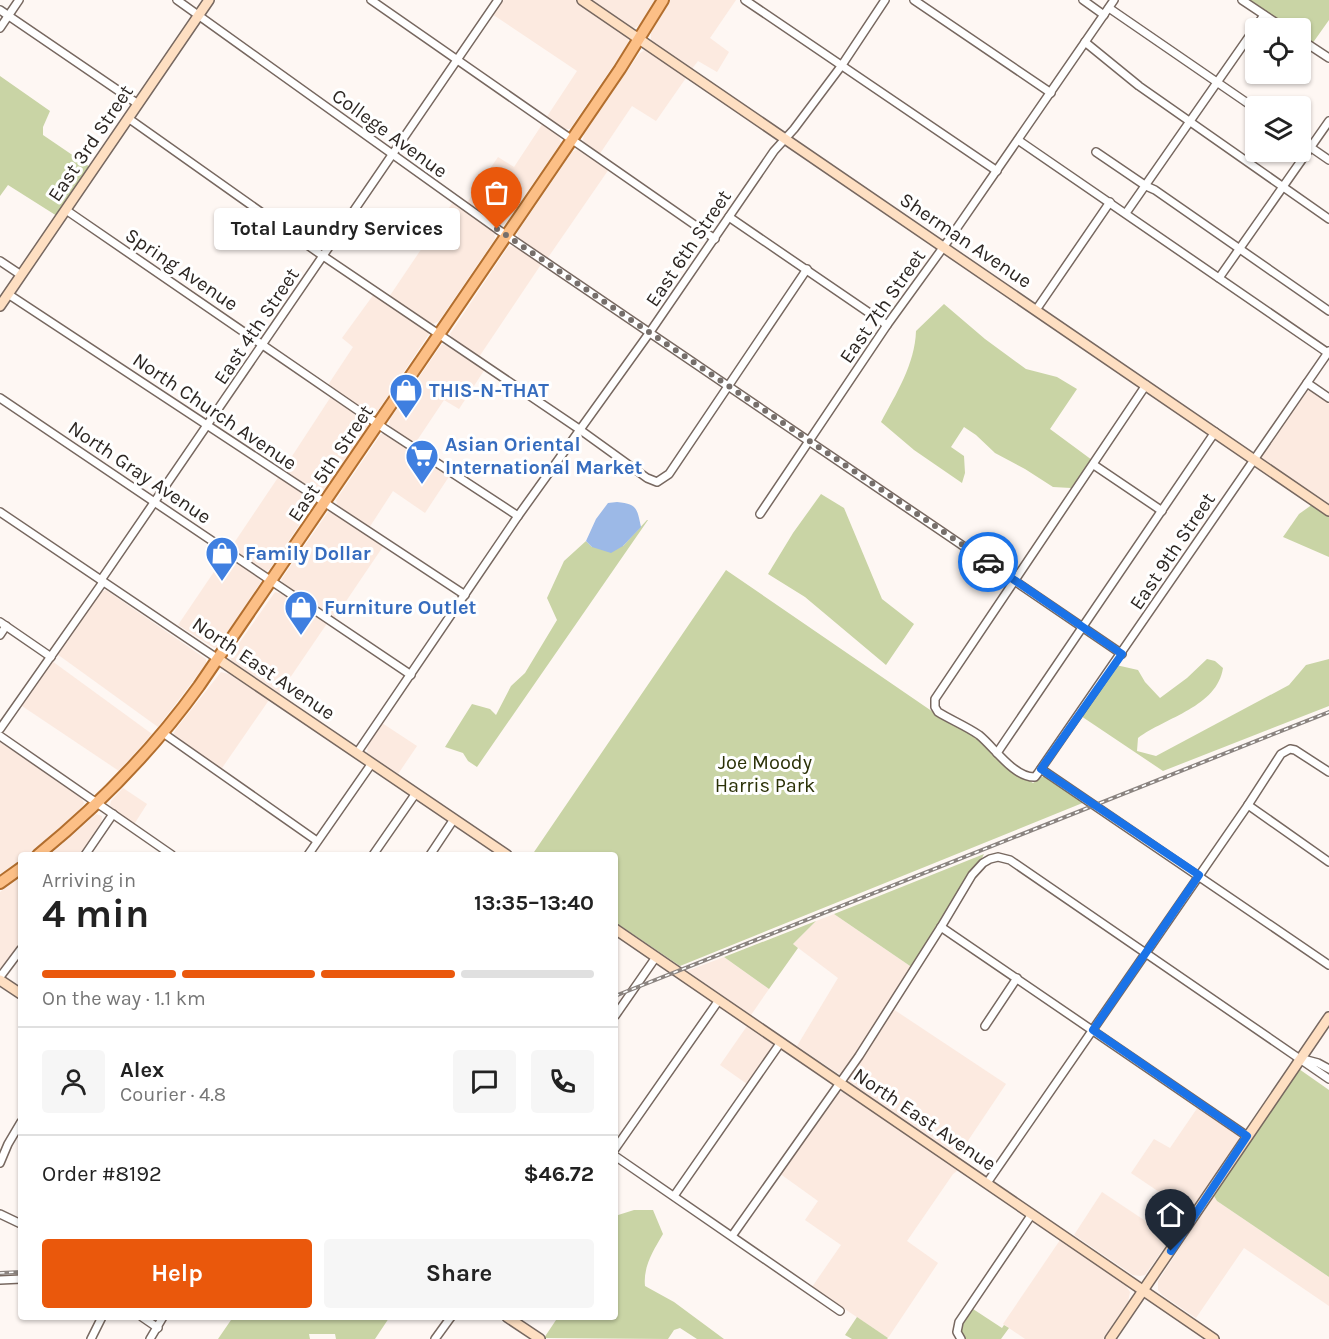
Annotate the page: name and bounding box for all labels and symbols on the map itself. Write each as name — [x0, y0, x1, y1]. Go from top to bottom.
street label: East 3rd Street — [43, 80, 138, 206]
street label: College Avenue — [328, 84, 452, 183]
pin — [471, 167, 522, 229]
street label: East 6th Street — [641, 185, 736, 311]
street label: Sherman Avenue — [895, 188, 1036, 293]
callout: Total Laundry Services — [215, 208, 461, 250]
street label: Spring Avenue — [121, 223, 242, 316]
street label: East 7th Street — [835, 245, 930, 368]
street label: East 4th Street — [209, 263, 304, 389]
street label: North Church Avenue — [128, 348, 301, 475]
shop icon: THIS-N-THAT — [388, 372, 424, 419]
place label: THIS-N-THAT — [429, 379, 549, 402]
street label: East 5th Street — [283, 400, 378, 526]
street label: North Gray Avenue — [64, 416, 215, 529]
place label: Asian Oriental International Market — [445, 433, 643, 479]
supermarket icon: Asian Oriental International Market — [404, 438, 440, 485]
street label: East 9th Street — [1125, 488, 1220, 614]
courier — [958, 532, 1018, 592]
shop icon: Family Dollar — [204, 535, 240, 582]
place label: Family Dollar — [245, 542, 371, 565]
shop icon: Furniture Outlet — [283, 589, 319, 636]
place label: Furniture Outlet — [324, 596, 477, 619]
street label: North East Avenue — [188, 612, 339, 725]
park label: Joe Moody Harris Park — [715, 751, 815, 797]
street label: North East Avenue — [849, 1063, 1000, 1176]
pin — [1145, 1189, 1196, 1251]

